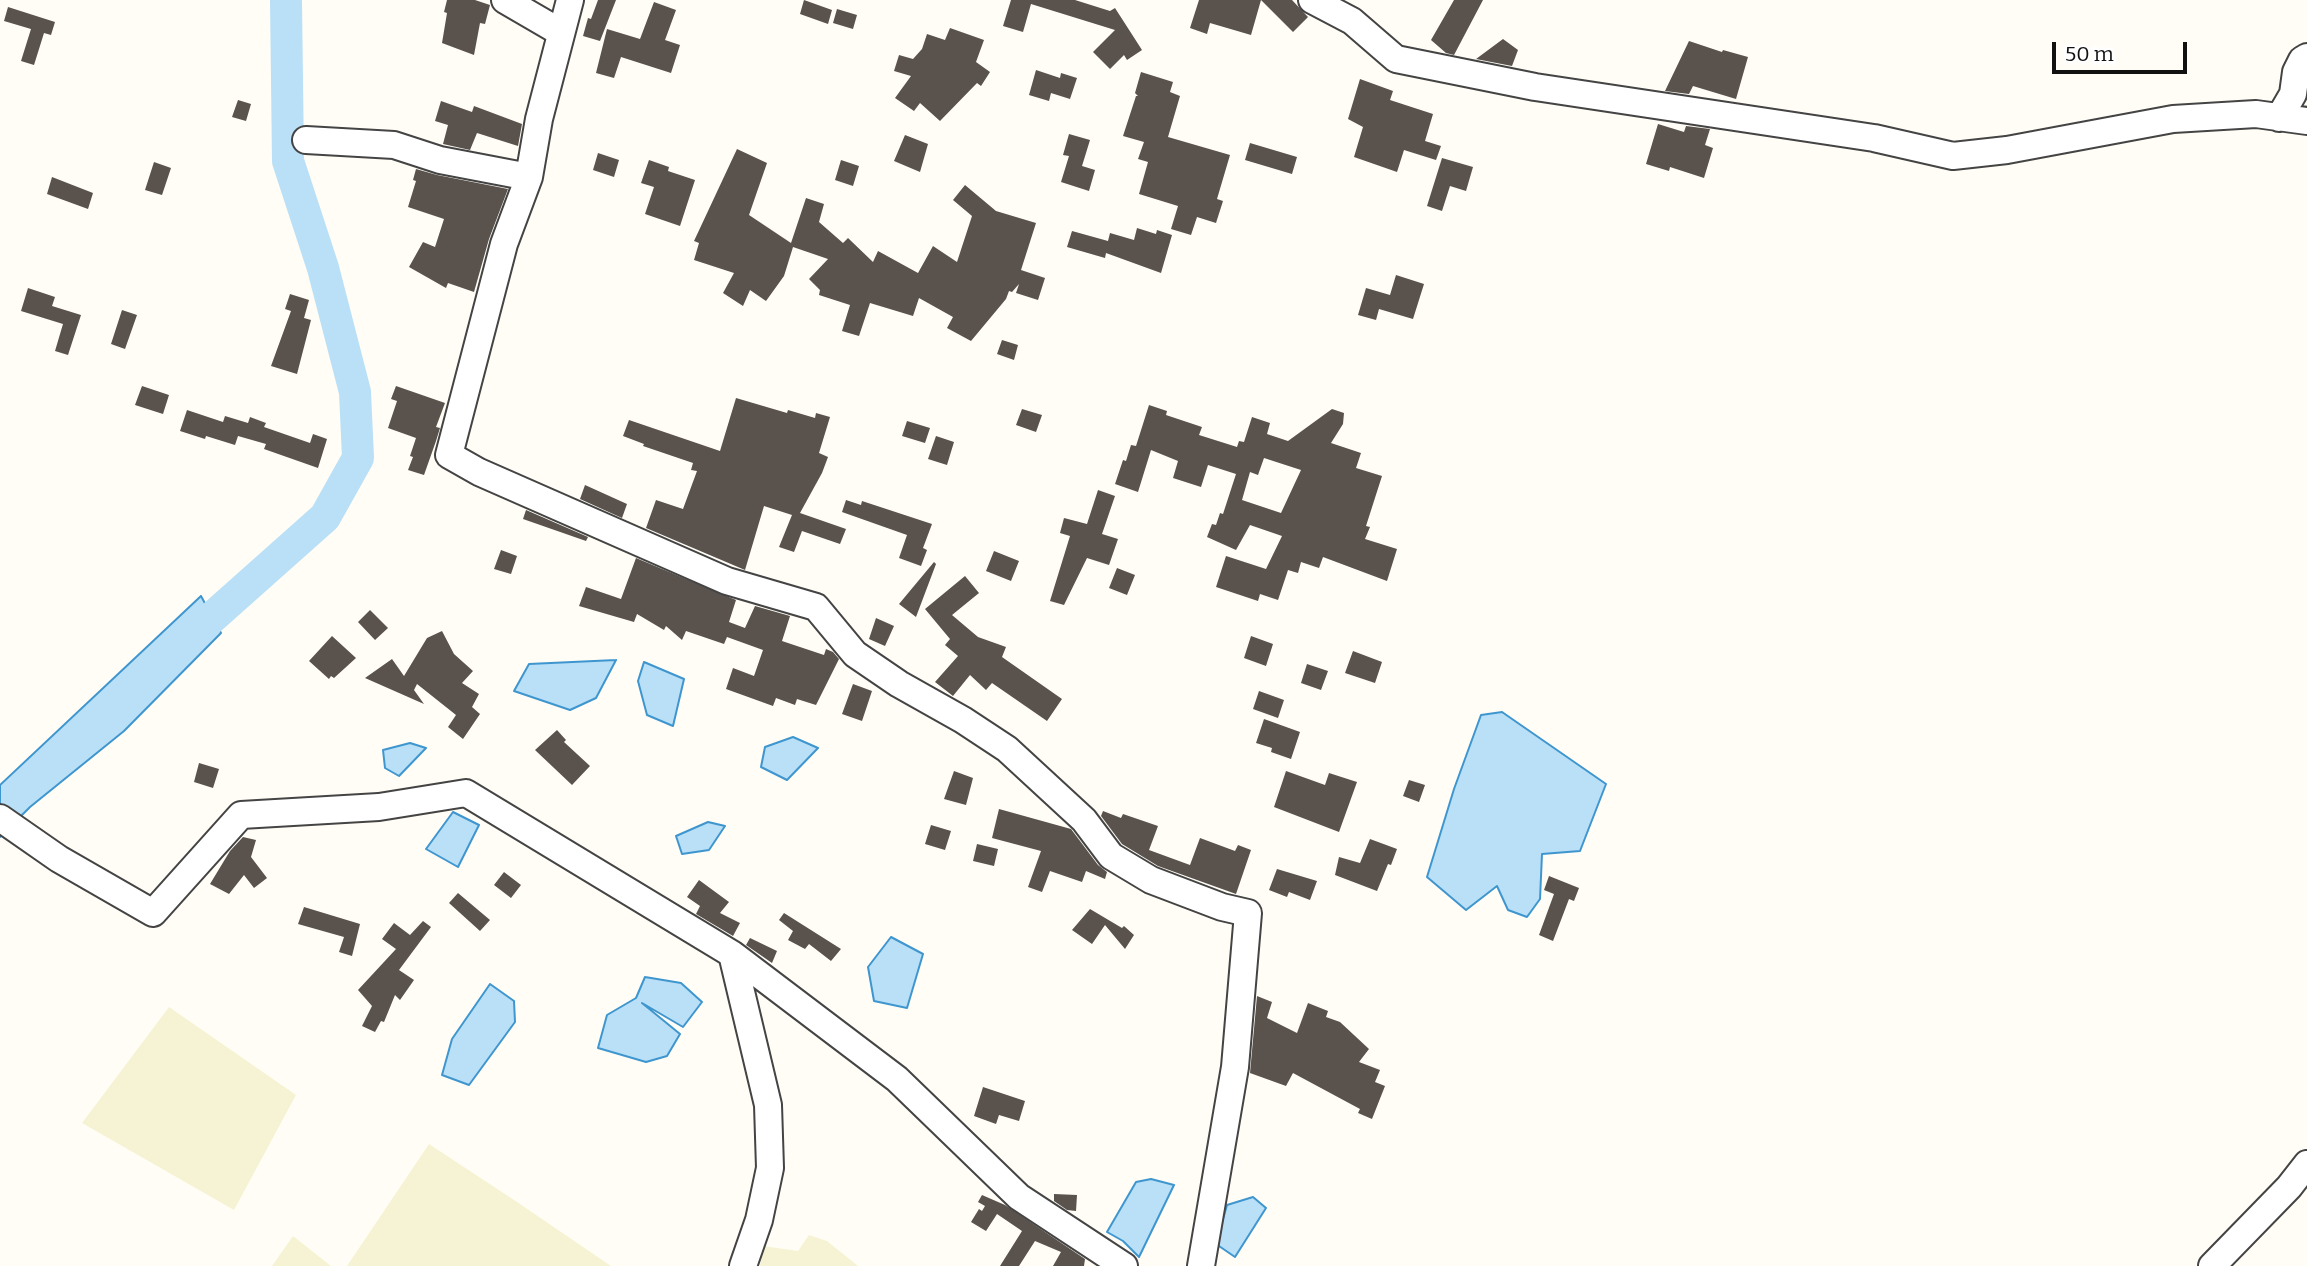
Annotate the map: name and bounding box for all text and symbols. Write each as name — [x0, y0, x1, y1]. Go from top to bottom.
scale bar — [2055, 28, 2190, 72]
text: 50 m — [2065, 41, 2114, 67]

